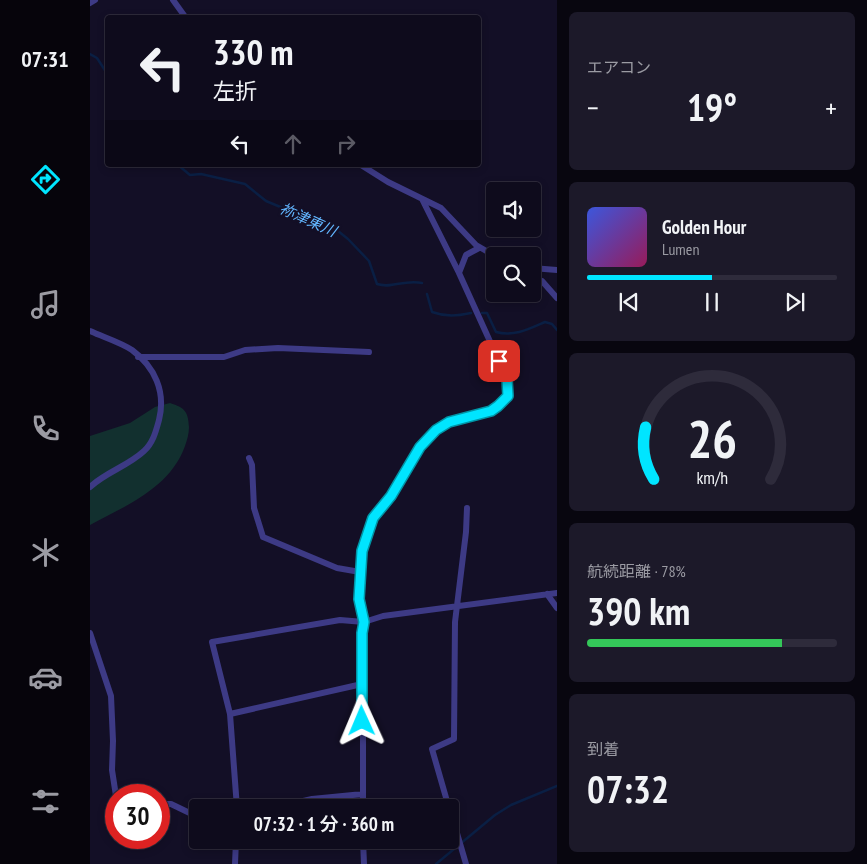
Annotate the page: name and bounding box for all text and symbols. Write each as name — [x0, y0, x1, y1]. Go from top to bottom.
text: 330 m — [213, 29, 294, 75]
icon: left — [130, 35, 195, 100]
text: 07:31 — [21, 45, 69, 73]
text: エアコン — [587, 57, 651, 77]
text: 左折 — [213, 77, 257, 105]
text: 19° — [687, 82, 737, 131]
text: − — [587, 89, 599, 126]
text: + — [825, 89, 837, 126]
icon: left — [226, 130, 254, 158]
icon: ahead — [279, 130, 307, 158]
icon: right — [332, 130, 360, 158]
icon: directions — [28, 162, 63, 197]
map controls — [486, 182, 541, 302]
button: sound — [486, 182, 541, 237]
water label: 祢津東川 — [277, 199, 341, 241]
text: Golden Hour — [662, 215, 746, 239]
text: Lumen — [662, 239, 699, 259]
button: search — [486, 247, 541, 302]
icon: music — [28, 287, 63, 322]
icon: previous — [615, 288, 643, 316]
icon: pause — [698, 288, 726, 316]
icon: next — [781, 288, 809, 316]
pin — [478, 340, 520, 382]
icon: arrive — [485, 347, 513, 375]
text: 26 — [687, 405, 737, 472]
icon: phone — [28, 411, 63, 446]
text: km/h — [696, 466, 728, 489]
icon: climate — [28, 535, 63, 570]
text: 航続距離 · 78% — [587, 561, 686, 581]
text: 390 km — [587, 586, 690, 635]
icon: car — [28, 660, 63, 695]
position arrow — [335, 694, 387, 746]
text: 到着 — [587, 739, 619, 759]
text: 07:32 — [587, 764, 669, 813]
icon: filters — [28, 784, 63, 819]
speed limit sign: 30 — [105, 784, 170, 849]
text: 07:32 · 1 分 · 360 m — [254, 812, 394, 836]

